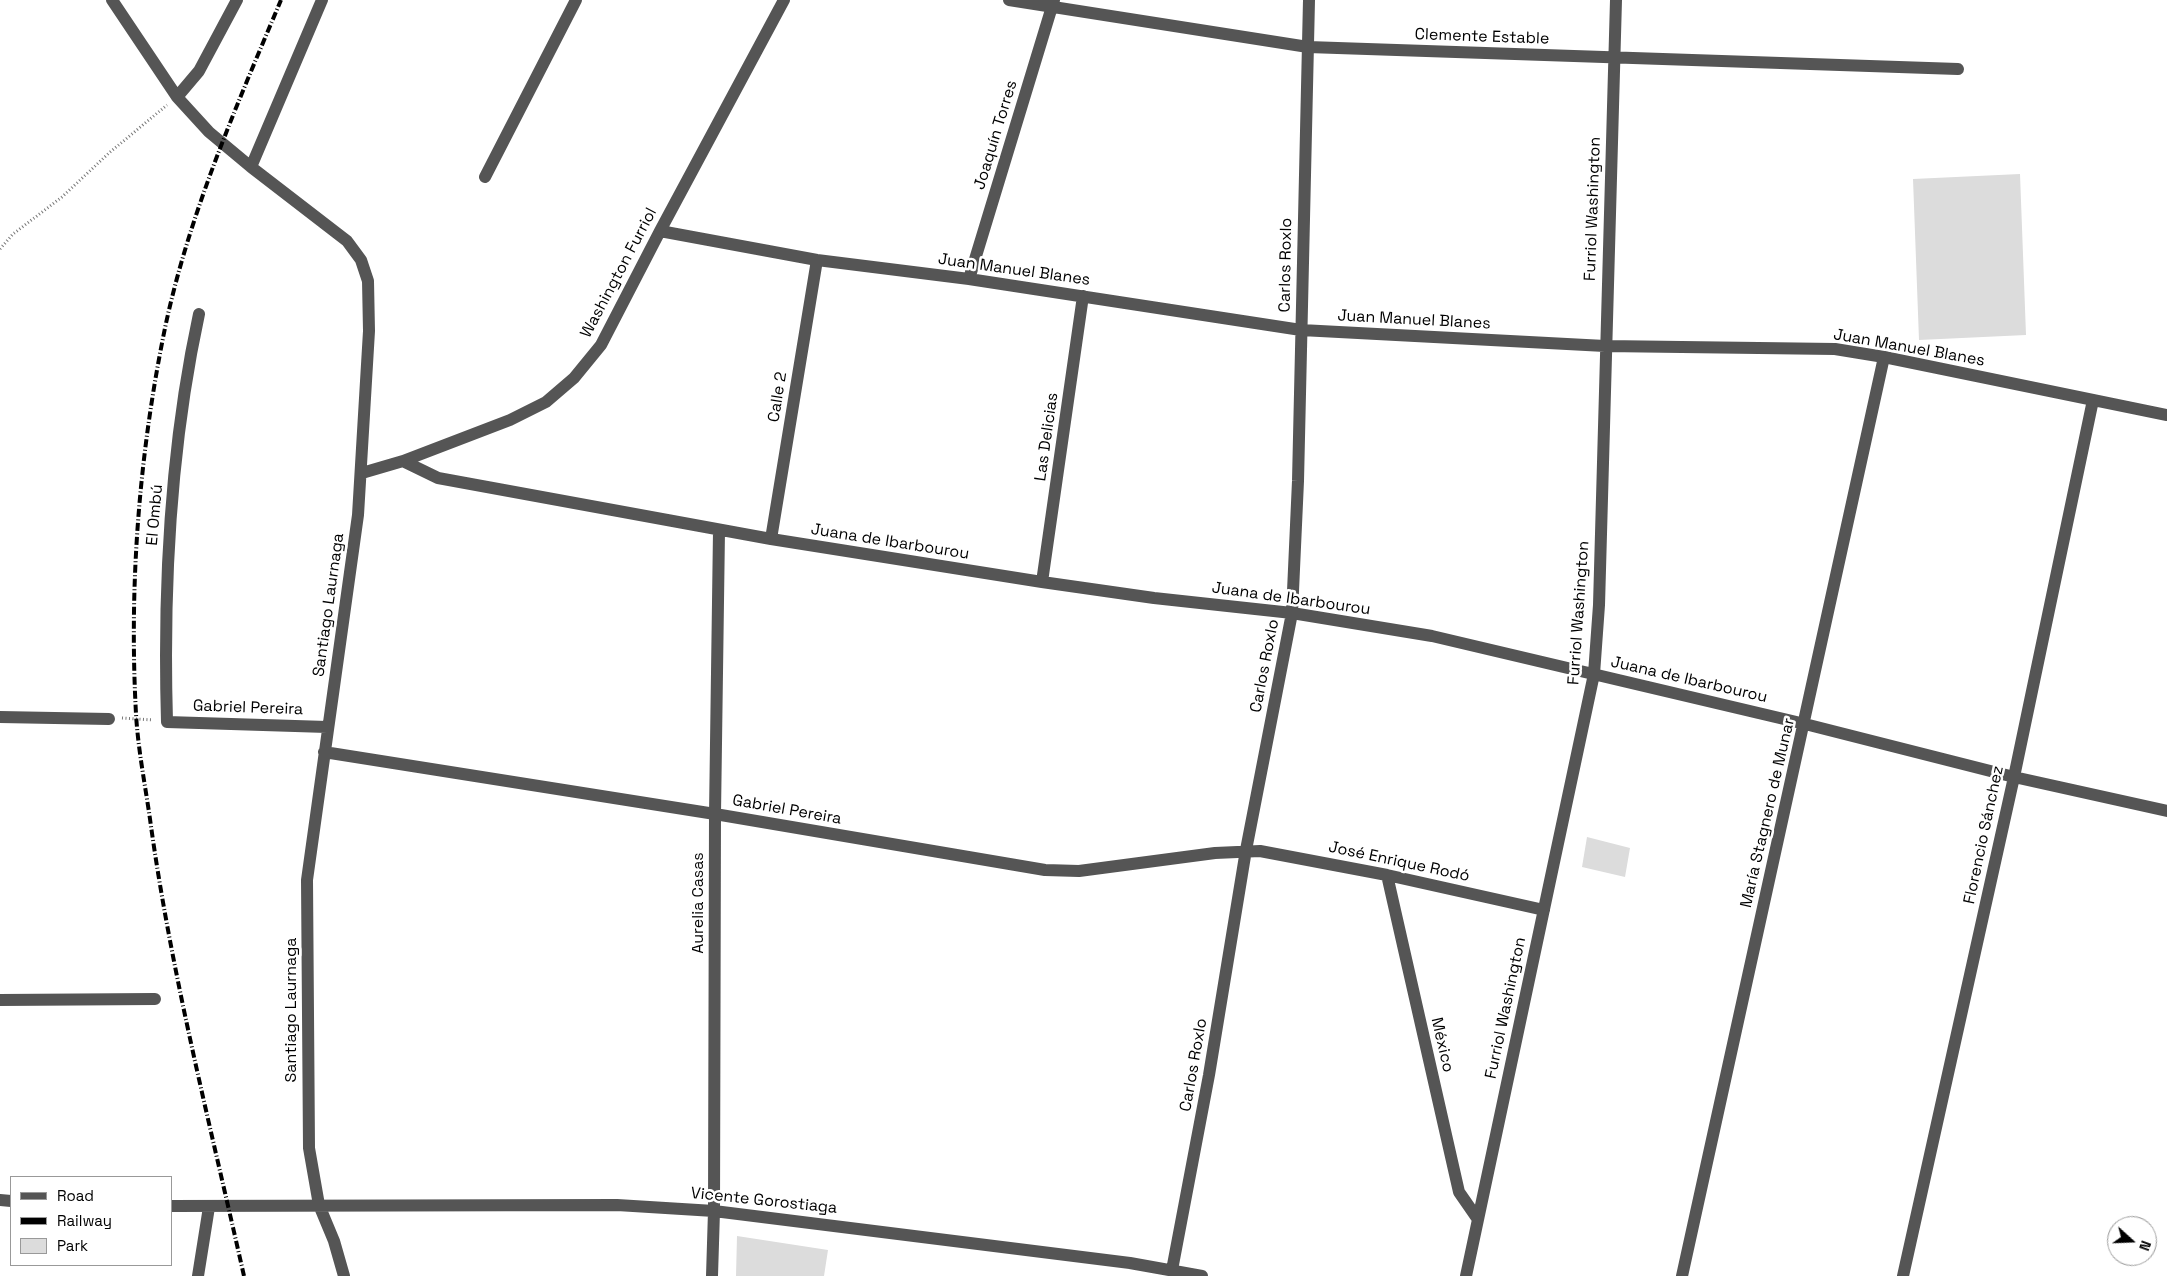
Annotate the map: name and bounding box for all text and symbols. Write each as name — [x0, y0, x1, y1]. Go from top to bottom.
street label: Clemente Estable — [1414, 25, 1550, 49]
street label: Joaquín Torres — [970, 78, 1022, 192]
street label: Furriol Washington — [1581, 137, 1605, 281]
street label: Washington Furriol — [577, 205, 661, 341]
street label: Carlos Roxlo — [1276, 218, 1296, 312]
street label: Juan Manuel Blanes — [937, 250, 1091, 290]
street label: Juan Manuel Blanes — [1337, 306, 1491, 334]
street label: Juan Manuel Blanes — [1832, 325, 1986, 371]
street label: Calle 2 — [765, 371, 791, 423]
street label: Las Delicias — [1031, 391, 1063, 483]
street label: El Ombú — [143, 483, 167, 547]
street label: Juana de Ibarbourou — [810, 520, 970, 564]
street label: Santiago Laurnaga — [309, 532, 349, 678]
street label: Furriol Washington — [1564, 540, 1594, 686]
street label: Juana de Ibarbourou — [1210, 578, 1372, 620]
street label: Carlos Roxlo — [1247, 618, 1283, 714]
street label: Juana de Ibarbourou — [1609, 653, 1769, 707]
street label: Gabriel Pereira — [192, 696, 304, 720]
street label: María Stagnero de Munar — [1737, 716, 1799, 910]
street label: Florencio Sánchez — [1960, 764, 2008, 906]
street label: Gabriel Pereira — [731, 791, 843, 829]
street label: José Enrique Rodó — [1327, 838, 1471, 886]
street label: Aurelia Casas — [689, 852, 709, 954]
street label: Furriol Washington — [1482, 935, 1530, 1081]
street label: Santiago Laurnaga — [282, 938, 302, 1082]
street label: México — [1426, 1016, 1458, 1074]
street label: Carlos Roxlo — [1176, 1017, 1212, 1113]
legend — [10, 1176, 172, 1266]
street label: Vicente Gorostiaga — [690, 1184, 838, 1218]
text: Road — [57, 1186, 94, 1205]
text: Railway — [57, 1211, 112, 1230]
north arrow — [2107, 1216, 2157, 1266]
text: Park — [57, 1236, 88, 1255]
text: N — [2135, 1238, 2155, 1253]

